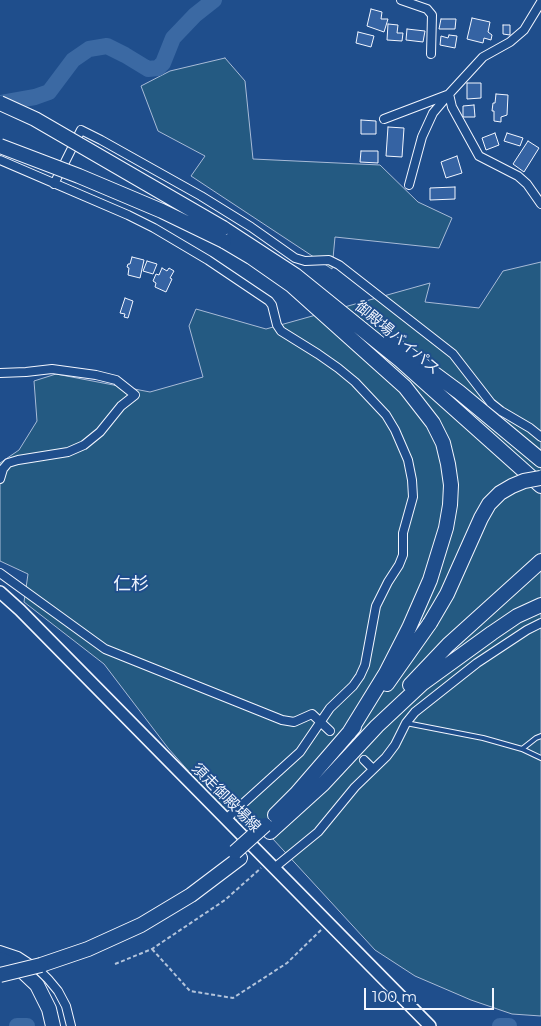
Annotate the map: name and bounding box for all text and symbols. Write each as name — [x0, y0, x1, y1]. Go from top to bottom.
street label: 御殿場バイパス — [351, 297, 443, 379]
district label: 仁杉 — [113, 574, 149, 596]
street label: 須走御殿場線 — [188, 760, 264, 836]
scale bar — [366, 978, 496, 1010]
text: 100 m — [372, 987, 417, 1006]

